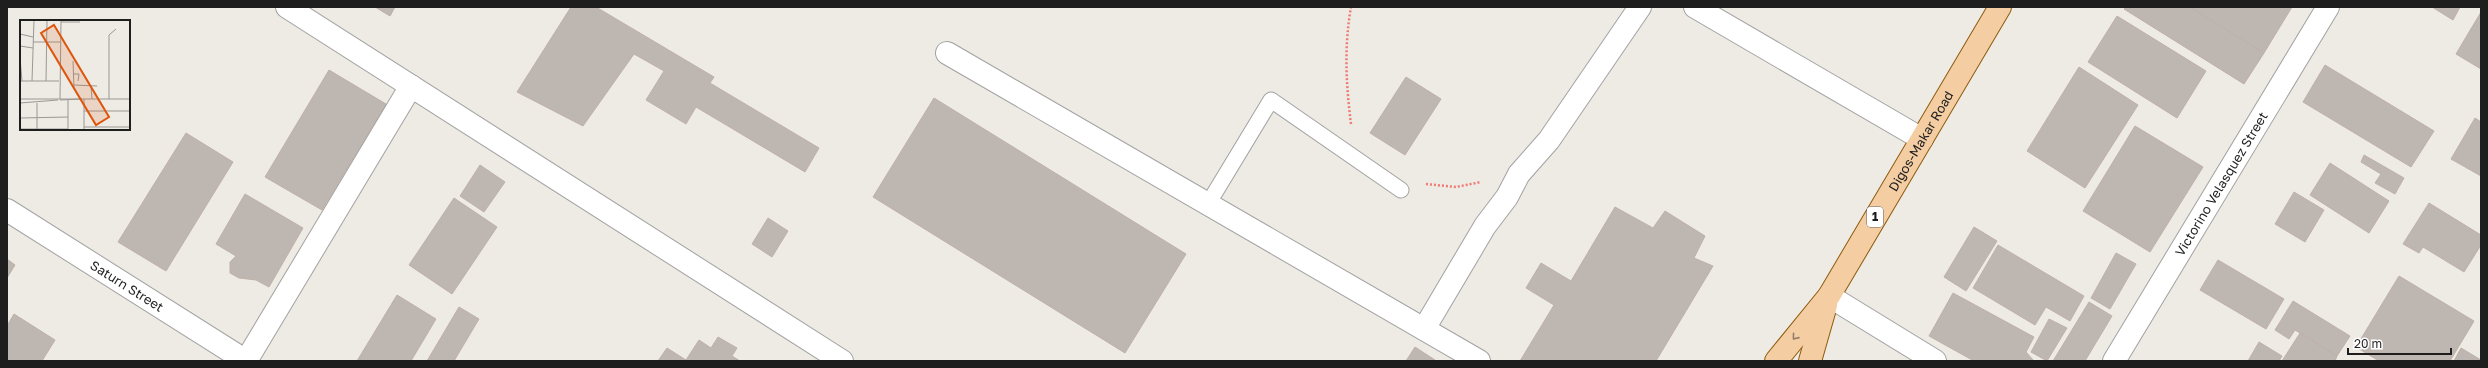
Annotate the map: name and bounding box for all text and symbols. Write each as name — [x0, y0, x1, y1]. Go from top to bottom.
inset map — [20, 20, 130, 130]
street label: Digos-Makar Road — [1885, 88, 1957, 194]
street label: Victorino Velasquez Street — [2171, 109, 2271, 259]
road number: 1 — [1867, 207, 1883, 227]
street label: Saturn Street — [87, 257, 167, 315]
scale bar — [2348, 330, 2451, 356]
one-way arrow — [1793, 333, 1800, 340]
text: 20 m — [2354, 336, 2382, 351]

